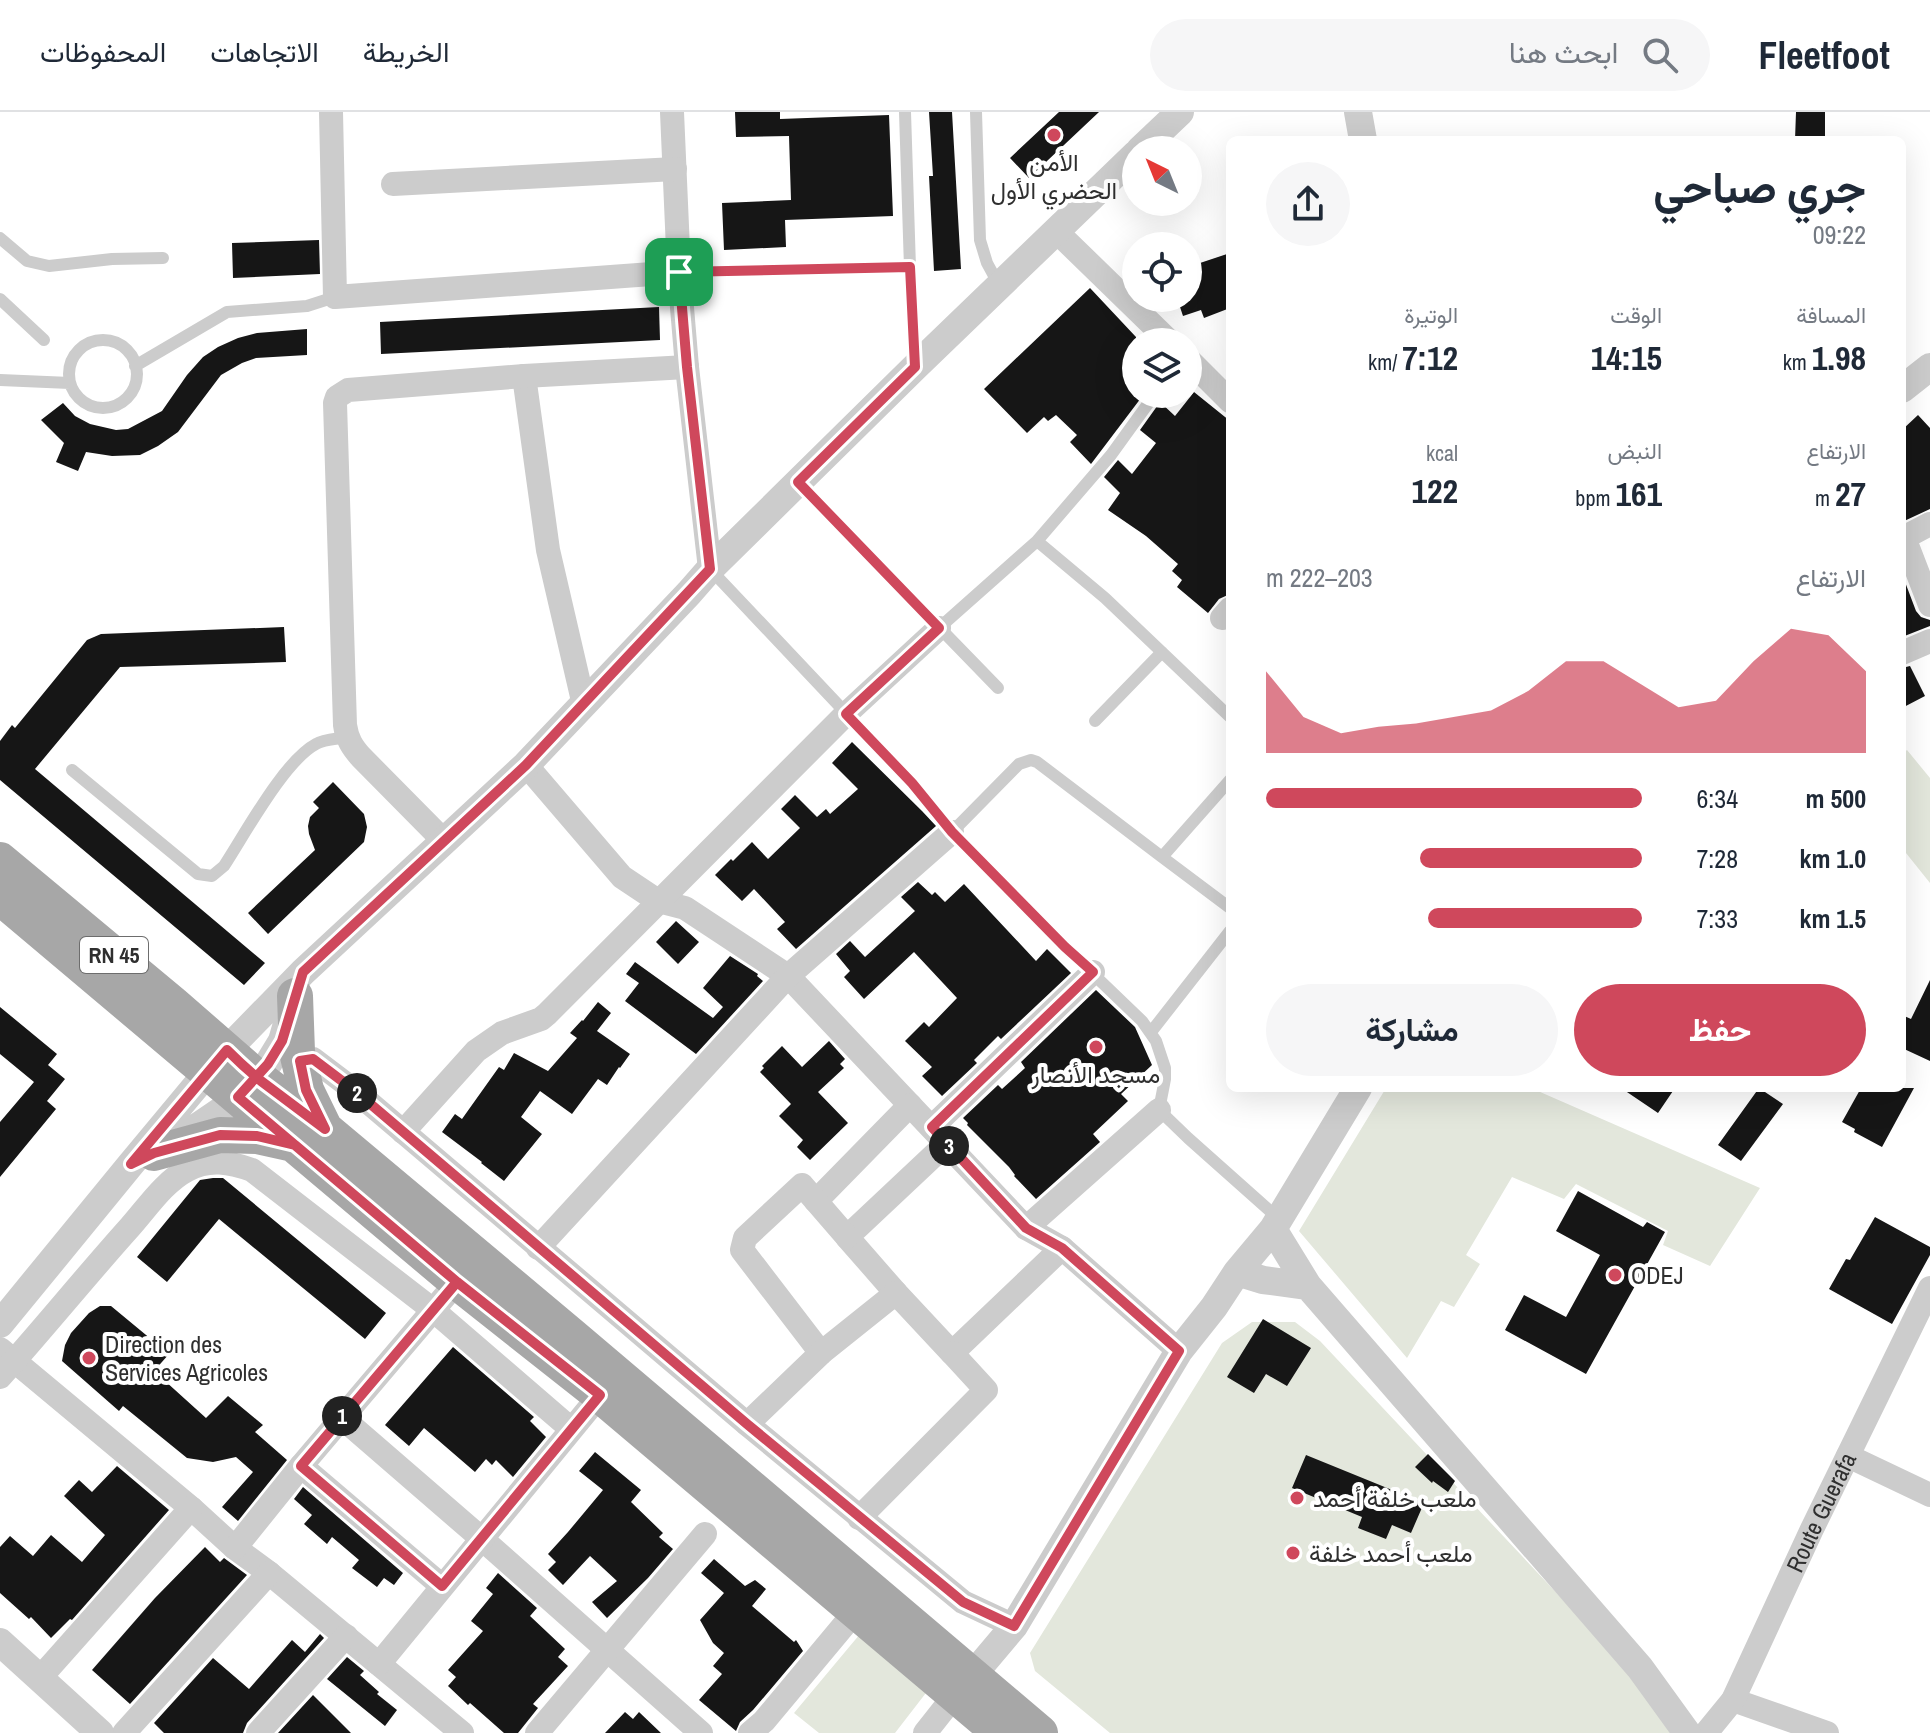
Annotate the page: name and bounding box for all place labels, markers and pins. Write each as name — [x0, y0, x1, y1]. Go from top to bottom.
marker: الأمن الحضري الأول — [1045, 126, 1063, 144]
place label: الأمن الحضري الأول — [991, 146, 1117, 210]
pin — [645, 238, 713, 306]
marker: مسجد الأنصار — [1087, 1038, 1105, 1056]
place label: مسجد الأنصار — [1031, 1058, 1160, 1090]
pin: 2 — [337, 1073, 377, 1113]
pin: 3 — [929, 1126, 969, 1166]
place label: ODEJ — [1631, 1259, 1684, 1291]
marker: ODEJ — [1606, 1266, 1624, 1284]
place label: Direction des Services Agricoles — [105, 1328, 268, 1388]
marker: Direction des Services Agricoles — [80, 1349, 98, 1367]
pin: 1 — [322, 1396, 362, 1436]
place label: ملعب خلفة أحمد — [1313, 1482, 1477, 1514]
marker: ملعب خلفة أحمد — [1288, 1489, 1306, 1507]
place label: ملعب أحمد خلفة — [1309, 1537, 1473, 1569]
marker: ملعب أحمد خلفة — [1284, 1544, 1302, 1562]

